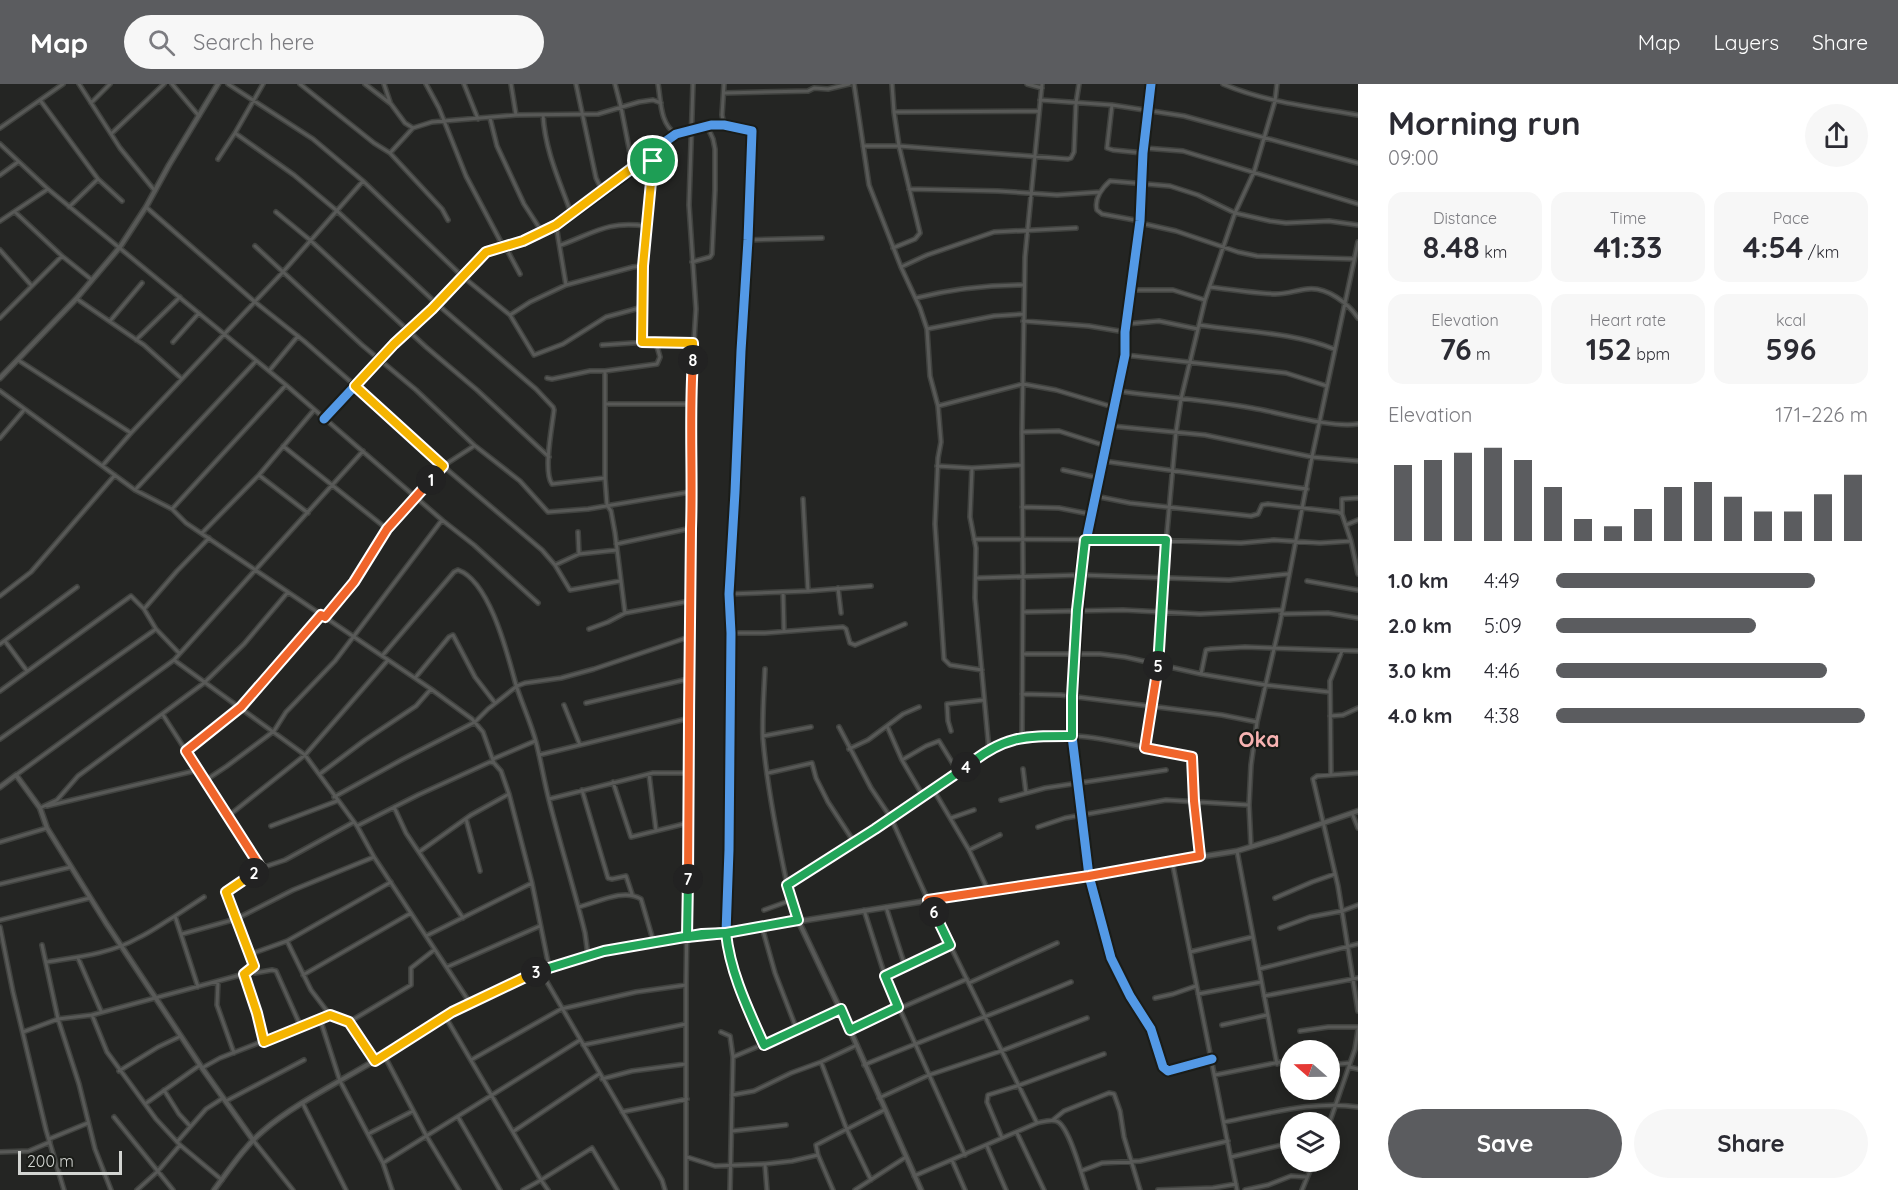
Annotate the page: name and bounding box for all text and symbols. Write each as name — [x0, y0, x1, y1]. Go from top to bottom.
search box — [124, 15, 544, 69]
text: Map — [30, 25, 88, 60]
icon: search — [145, 26, 178, 59]
text: Search here — [193, 28, 315, 56]
text: Map — [1638, 29, 1681, 55]
text: Layers — [1714, 29, 1779, 55]
text: Share — [1812, 29, 1868, 55]
text: Morning run — [1388, 102, 1581, 143]
button: share — [1805, 104, 1868, 167]
pin — [627, 135, 678, 186]
icon: arrive — [636, 144, 669, 177]
text: 09:00 — [1388, 145, 1439, 170]
text: Distance — [1433, 208, 1497, 228]
text: Time — [1610, 208, 1646, 228]
text: Pace — [1773, 208, 1809, 228]
text: 8.48 — [1423, 228, 1480, 266]
text: 41:33 — [1594, 228, 1662, 266]
text: 4:54 — [1743, 228, 1803, 266]
text: km — [1480, 242, 1507, 262]
text: /km — [1803, 242, 1839, 262]
text: Elevation — [1431, 310, 1499, 330]
text: Heart rate — [1590, 310, 1666, 330]
text: kcal — [1776, 310, 1806, 330]
text: 76 — [1439, 330, 1472, 368]
text: 152 — [1586, 330, 1632, 368]
text: 596 — [1766, 330, 1816, 368]
text: m — [1472, 344, 1491, 364]
text: bpm — [1632, 344, 1670, 364]
pin: 8 — [678, 345, 708, 375]
text: 8 — [689, 350, 697, 370]
text: Elevation — [1388, 402, 1472, 427]
text: 171–226 m — [1775, 402, 1868, 427]
pin: 1 — [416, 465, 446, 495]
text: 1 — [428, 470, 434, 490]
text: 1.0 km — [1388, 568, 1448, 593]
text: 4:49 — [1484, 568, 1520, 593]
text: 2.0 km — [1388, 613, 1452, 638]
text: 5:09 — [1484, 613, 1522, 638]
pin: 5 — [1143, 651, 1173, 681]
text: 5 — [1153, 656, 1163, 676]
text: 3.0 km — [1388, 658, 1451, 683]
text: 4:46 — [1484, 658, 1520, 683]
text: 4.0 km — [1388, 703, 1452, 728]
text: 4:38 — [1484, 703, 1520, 728]
district label: Oka — [1239, 726, 1280, 752]
pin: 4 — [951, 752, 981, 782]
text: 4 — [961, 757, 971, 777]
pin: 2 — [239, 858, 269, 888]
text: 2 — [249, 863, 259, 883]
pin: 7 — [673, 864, 703, 894]
text: 7 — [684, 869, 692, 889]
pin: 6 — [919, 897, 949, 927]
text: 6 — [930, 902, 938, 922]
pin: 3 — [521, 957, 551, 987]
text: 3 — [532, 962, 540, 982]
north arrow — [1280, 1040, 1340, 1100]
map controls — [1280, 1040, 1340, 1172]
button: Save — [1388, 1109, 1622, 1178]
button: Share — [1634, 1109, 1868, 1178]
button: layers — [1280, 1112, 1340, 1172]
scale bar — [18, 1148, 122, 1176]
text: 200 m — [27, 1151, 74, 1171]

